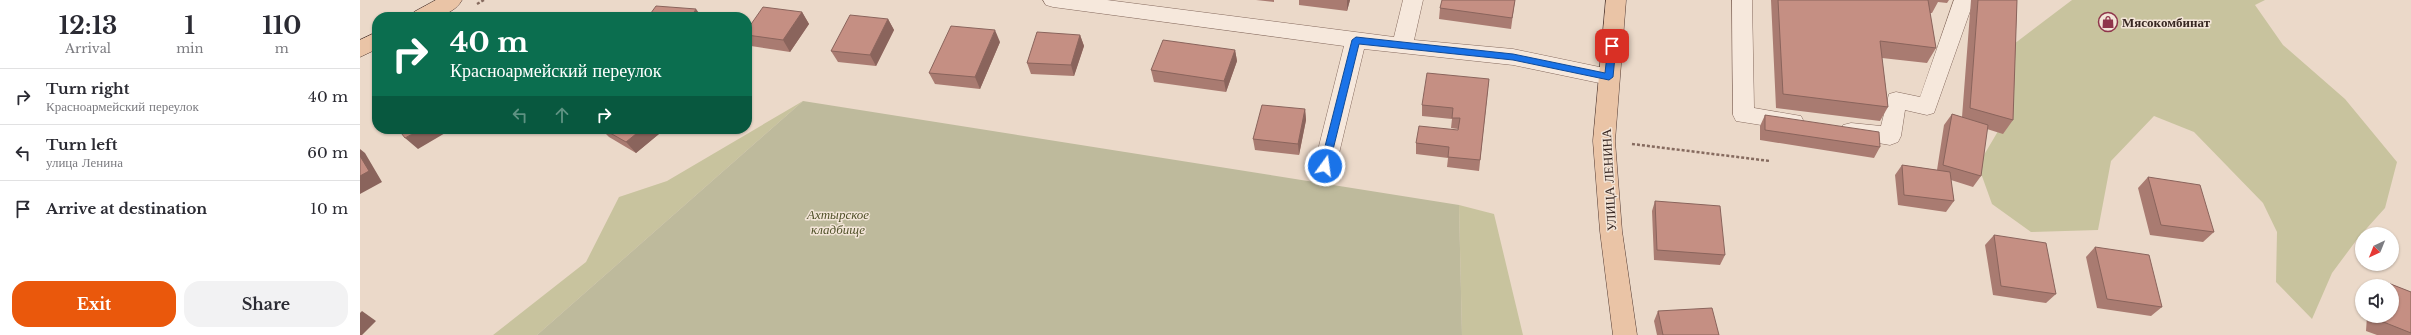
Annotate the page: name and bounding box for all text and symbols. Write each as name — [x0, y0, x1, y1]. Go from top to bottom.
text: 12:13 — [59, 11, 117, 40]
text: 1 — [185, 11, 195, 40]
text: 110 — [262, 11, 301, 40]
shop icon: Мясокомбинат — [2097, 11, 2119, 33]
place label: Мясокомбинат — [2122, 14, 2211, 31]
text: 40 m — [450, 25, 528, 60]
icon: right — [384, 28, 436, 80]
pin — [1595, 29, 1629, 63]
icon: arrive — [1601, 35, 1623, 57]
text: Arrival — [65, 40, 111, 57]
text: min — [176, 40, 203, 57]
text: m — [275, 40, 289, 57]
text: Красноармейский переулок — [450, 60, 662, 82]
text: Turn right — [46, 79, 129, 98]
icon: right — [12, 86, 34, 108]
text: 40 m — [308, 87, 348, 106]
text: Красноармейский переулок — [46, 98, 199, 115]
icon: left — [509, 104, 531, 126]
icon: ahead — [551, 104, 573, 126]
icon: right — [593, 104, 615, 126]
street label: УЛИЦА ЛЕНИНА — [1598, 128, 1620, 232]
text: Turn left — [46, 135, 117, 154]
icon: left — [12, 142, 34, 164]
text: 60 m — [307, 143, 348, 162]
position arrow — [1304, 145, 1346, 187]
text: улица Ленина — [46, 154, 123, 171]
icon: arrive — [12, 198, 34, 220]
text: Arrive at destination — [46, 199, 207, 218]
text: 10 m — [310, 199, 348, 218]
park label: Ахтырское кладбище — [806, 206, 869, 238]
north arrow — [2355, 227, 2399, 271]
map controls — [2355, 227, 2399, 323]
button: sound — [2355, 279, 2399, 323]
button: Exit — [12, 281, 176, 327]
button: Share — [184, 281, 348, 327]

